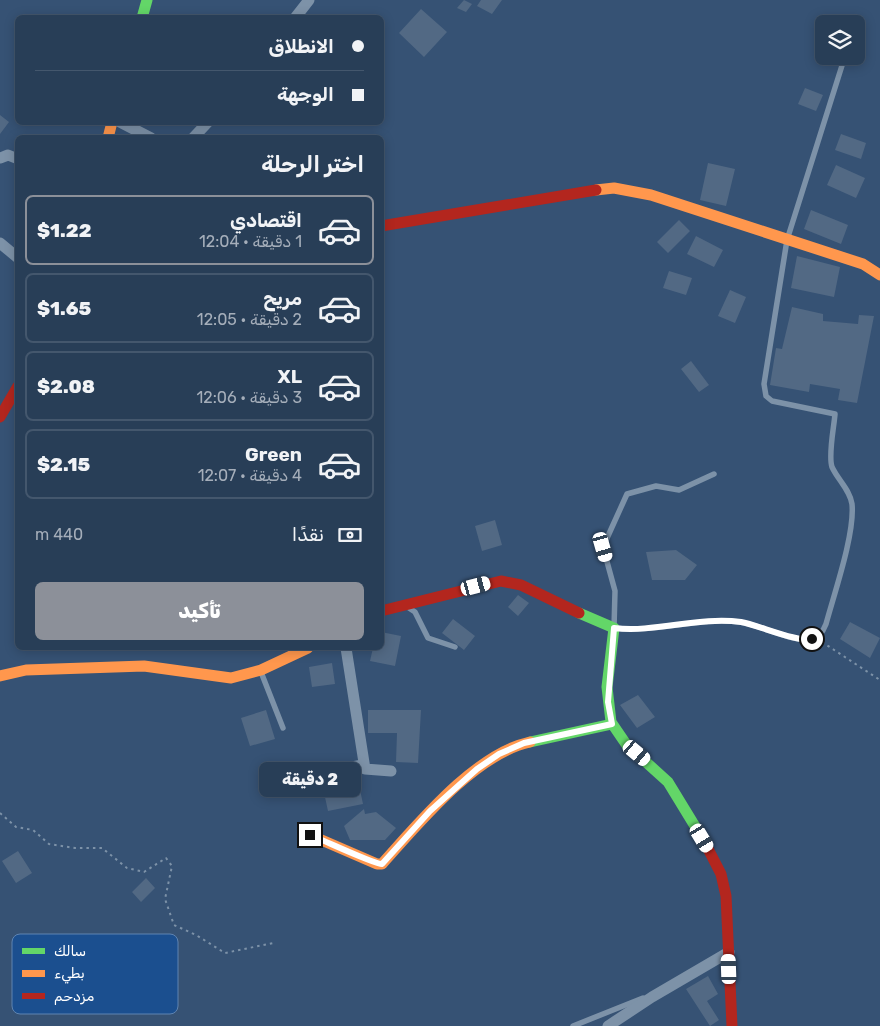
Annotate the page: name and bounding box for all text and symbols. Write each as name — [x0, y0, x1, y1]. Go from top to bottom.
map controls — [815, 15, 865, 65]
button: layers — [815, 15, 865, 65]
text: الانطلاق — [268, 35, 334, 58]
text: الوجهة — [277, 83, 334, 106]
text: اختر الرحلة — [261, 151, 364, 178]
icon: car — [317, 208, 362, 253]
text: اقتصادي — [230, 209, 302, 232]
text: $1.22 — [37, 219, 92, 242]
text: 1 دقيقة · 12:04 — [199, 232, 302, 251]
icon: car — [317, 286, 362, 331]
text: مريح — [263, 287, 302, 310]
text: $1.65 — [37, 297, 91, 320]
text: 2 دقيقة · 12:05 — [197, 310, 302, 329]
icon: car — [317, 364, 362, 409]
text: XL — [278, 365, 302, 388]
text: $2.08 — [37, 375, 95, 398]
text: 3 دقيقة · 12:06 — [197, 388, 302, 407]
icon: car — [317, 442, 362, 487]
text: Green — [245, 443, 302, 466]
text: $2.15 — [37, 453, 90, 476]
text: 4 دقيقة · 12:07 — [198, 466, 302, 485]
icon: cash — [336, 521, 364, 549]
text: نقدًا — [292, 523, 324, 546]
text: 440 m — [35, 525, 83, 544]
car — [591, 531, 614, 563]
car — [459, 575, 492, 597]
button: تأكيد — [35, 582, 364, 640]
route start — [801, 628, 823, 650]
car — [620, 738, 653, 768]
callout: 2 دقيقة — [259, 762, 361, 798]
text: 2 دقيقة — [282, 770, 338, 789]
car — [687, 821, 716, 855]
route end — [299, 824, 321, 846]
legend — [12, 934, 178, 1014]
text: سالك — [54, 943, 86, 960]
car — [720, 954, 737, 984]
text: بطيء — [54, 965, 85, 984]
text: مزدحم — [54, 988, 94, 1005]

